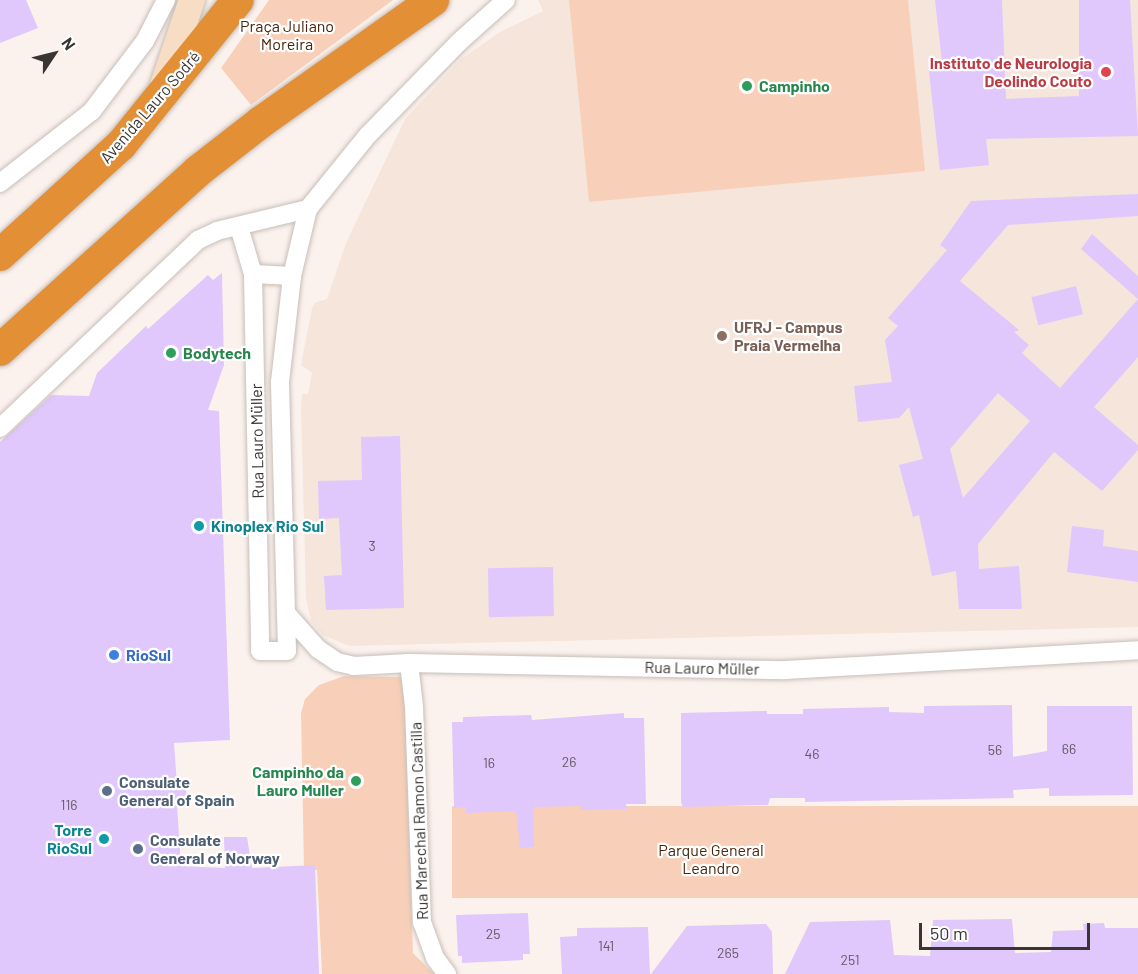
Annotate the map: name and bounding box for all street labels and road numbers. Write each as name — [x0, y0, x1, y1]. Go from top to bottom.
street label: Avenida Lauro Sodré — [96, 47, 204, 167]
street label: Rua Lauro Müller — [246, 383, 268, 499]
street label: Rua Lauro Müller — [644, 657, 760, 679]
street label: Rua Marechal Ramon Castilla — [406, 722, 432, 920]

